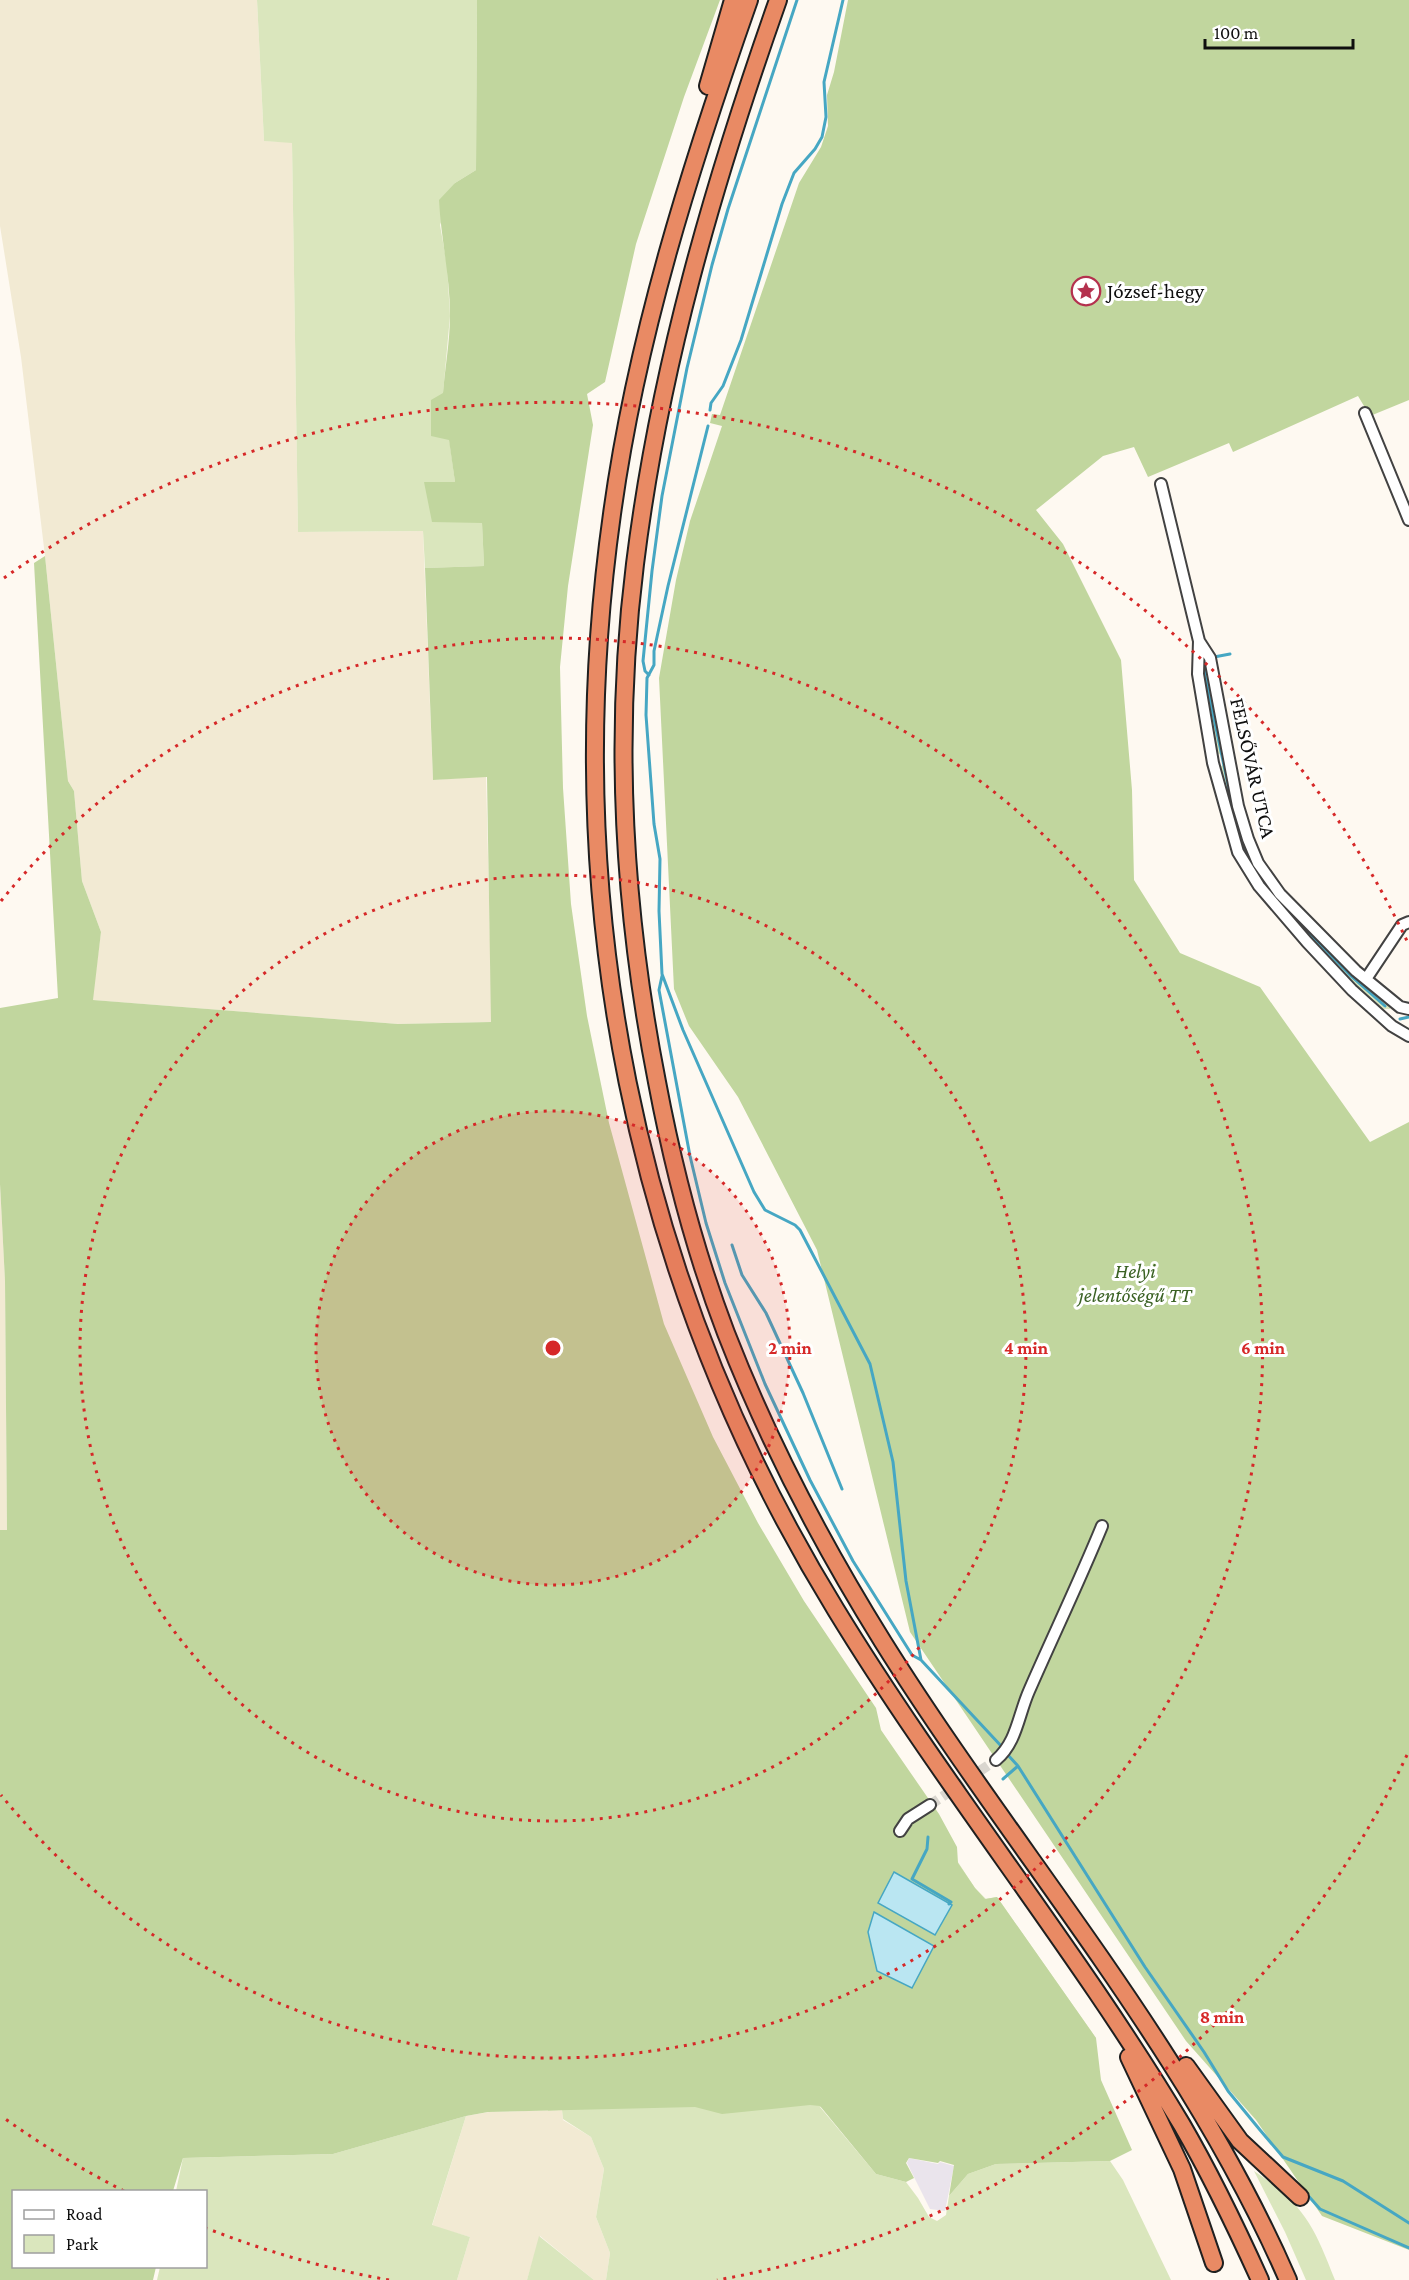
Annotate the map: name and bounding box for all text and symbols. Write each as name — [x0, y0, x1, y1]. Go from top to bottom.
scale bar — [1205, 12, 1354, 50]
text: 100 m — [1214, 23, 1259, 43]
place icon: József-hegy — [1070, 275, 1102, 307]
place label: József-hegy — [1105, 279, 1205, 303]
street label: FELSŐVÁR UTCA — [1225, 695, 1281, 841]
park label: Helyi jelentőségű TT — [1075, 1259, 1193, 1307]
centre of rings — [543, 1338, 563, 1358]
text: 2 min — [768, 1338, 812, 1358]
text: 4 min — [1004, 1338, 1049, 1358]
text: 6 min — [1241, 1338, 1286, 1358]
text: 8 min — [1200, 2007, 1245, 2027]
legend — [12, 2190, 207, 2268]
text: Road — [66, 2204, 103, 2224]
text: Park — [66, 2234, 98, 2254]

